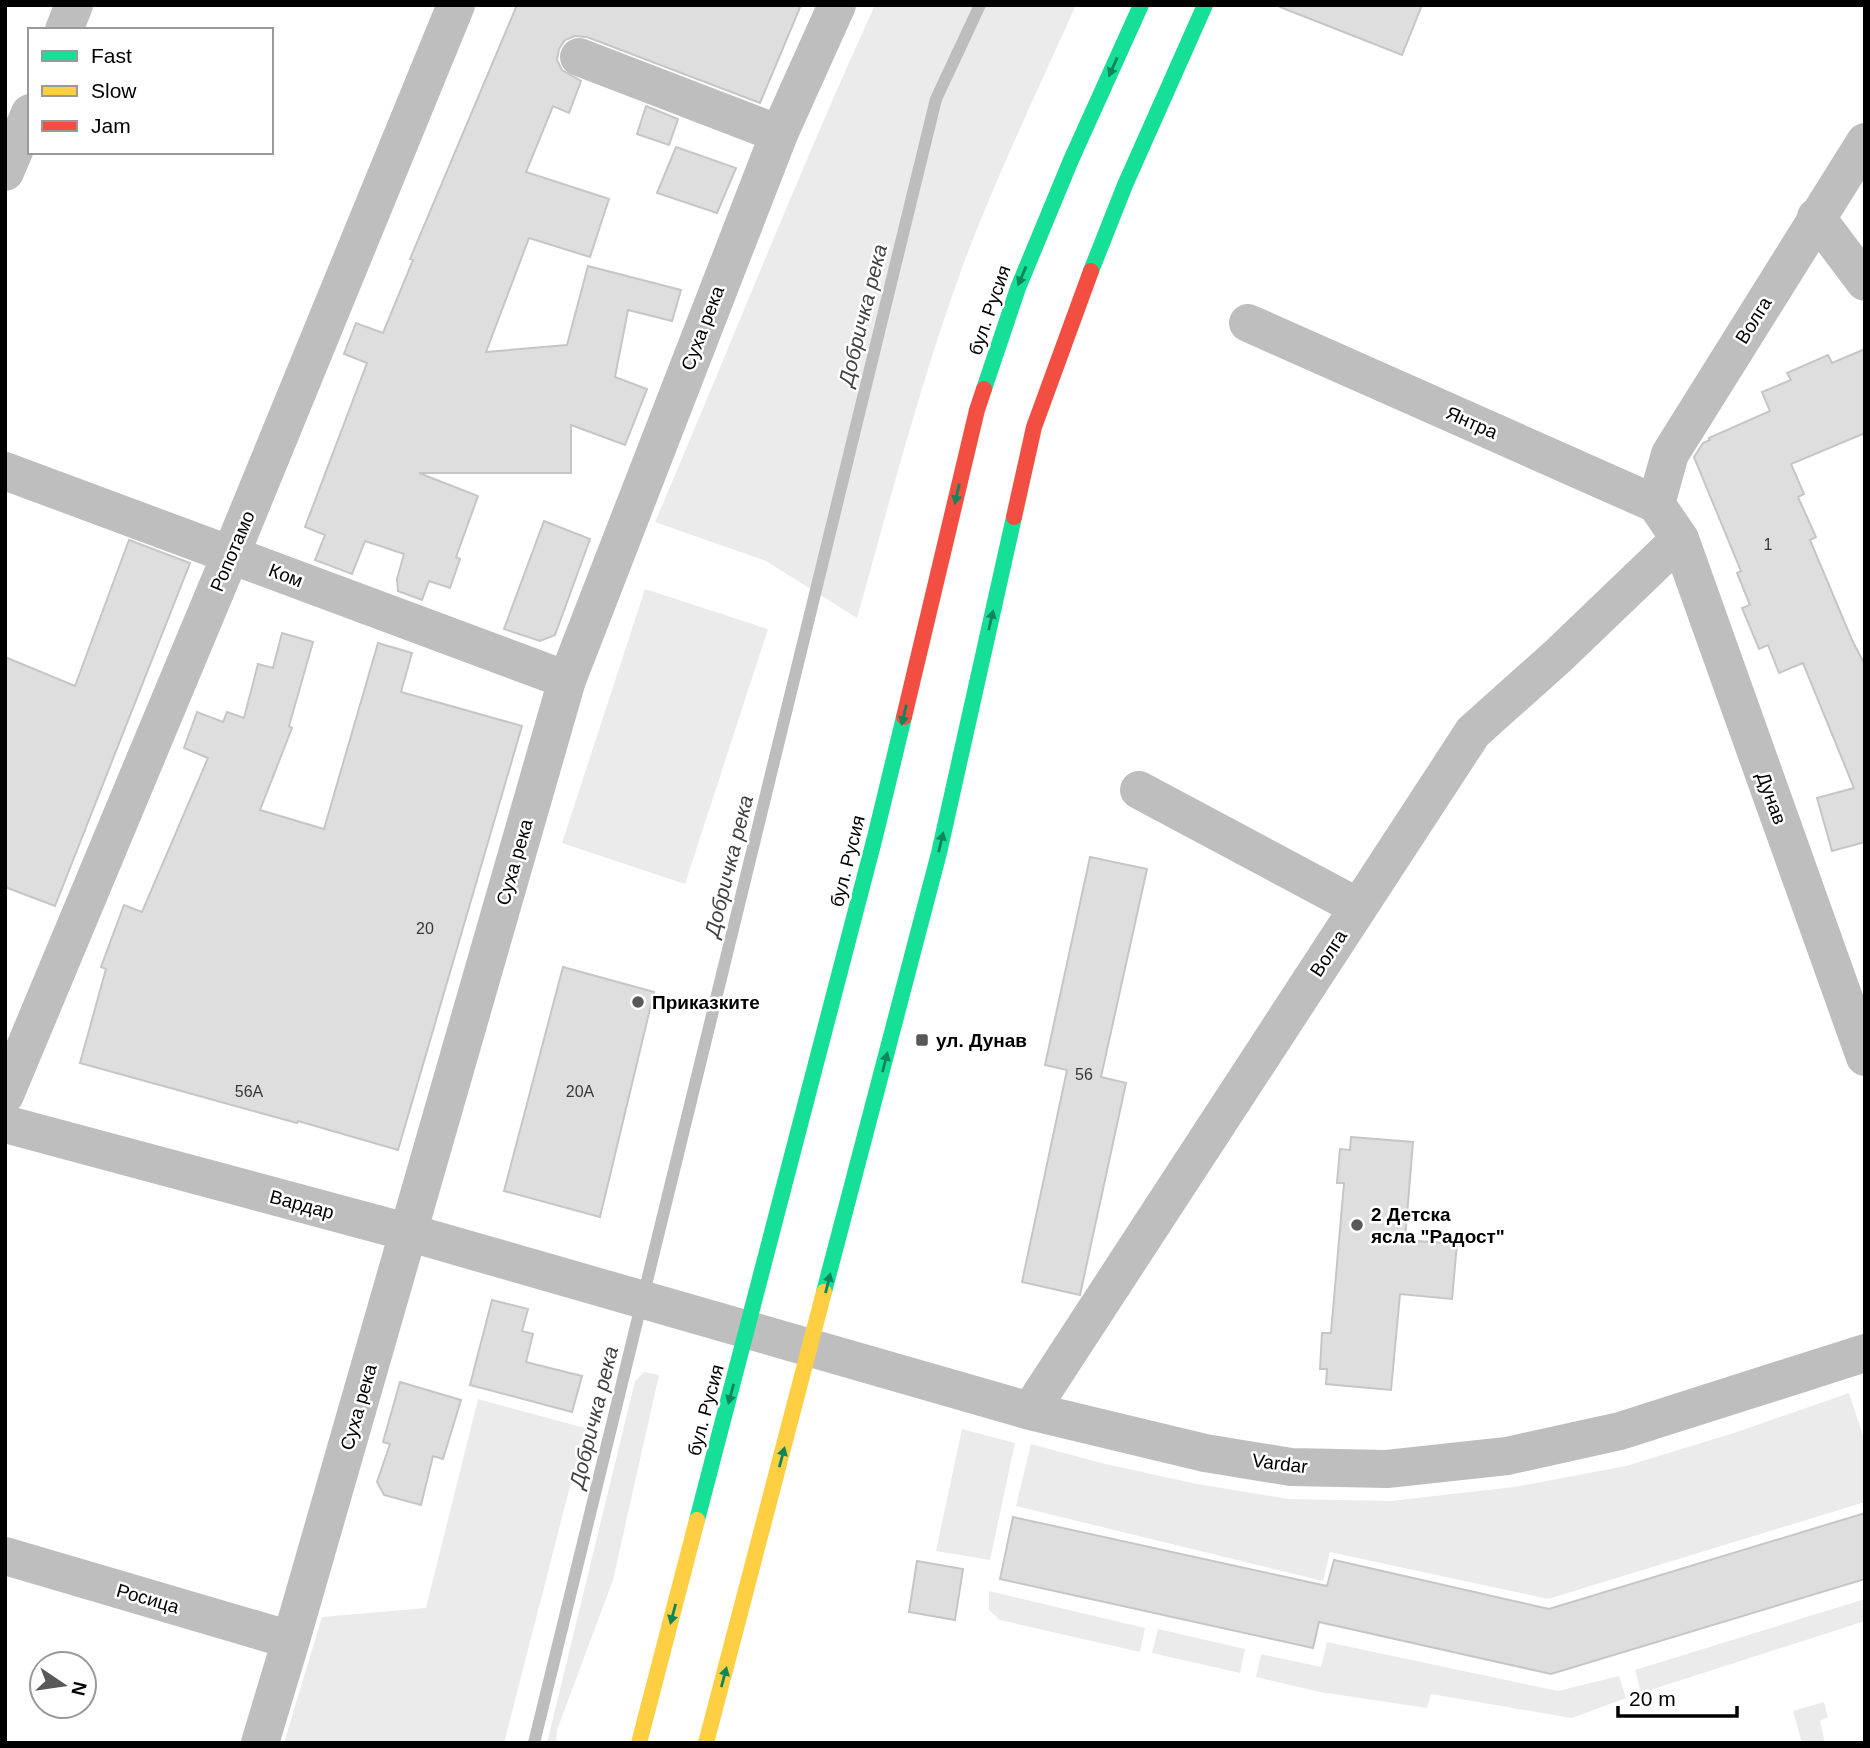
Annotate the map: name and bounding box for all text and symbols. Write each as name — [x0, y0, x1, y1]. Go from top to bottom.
legend — [28, 28, 273, 154]
text: Fast — [91, 44, 132, 67]
one-way arrow — [1107, 57, 1118, 78]
text: Slow — [91, 79, 137, 102]
text: Jam — [91, 114, 131, 137]
water label: Добричка река — [833, 242, 891, 390]
street label: бул. Русия — [964, 263, 1015, 358]
one-way arrow — [1017, 266, 1028, 287]
street label: Суха река — [677, 283, 728, 373]
street label: Волга — [1731, 293, 1776, 347]
street label: Янтра — [1443, 402, 1501, 443]
one-way arrow — [951, 483, 962, 505]
street label: Ропотамо — [206, 508, 259, 595]
house number: 1 — [1764, 536, 1773, 553]
street label: Ком — [266, 559, 306, 591]
one-way arrow — [985, 609, 996, 631]
one-way arrow — [898, 704, 909, 726]
street label: Дунав — [1752, 769, 1791, 827]
water label: Добричка река — [699, 793, 757, 941]
street label: бул. Русия — [826, 813, 869, 909]
street label: Суха река — [492, 816, 537, 908]
one-way arrow — [936, 831, 947, 853]
house number: 20 — [416, 920, 434, 937]
street label: Волга — [1306, 926, 1351, 980]
place label: Приказките — [652, 992, 760, 1013]
marker: Приказките — [630, 994, 646, 1010]
place label: ул. Дунав — [936, 1030, 1027, 1051]
marker: ул. Дунав — [914, 1032, 930, 1048]
one-way arrow — [880, 1051, 891, 1073]
house number: 56 — [1075, 1066, 1093, 1083]
house number: 56А — [235, 1083, 264, 1100]
house number: 20A — [566, 1083, 595, 1100]
street label: Вардар — [267, 1186, 336, 1223]
place label: 2 Детска ясла "Радост" — [1370, 1204, 1505, 1247]
marker: 2 Детска ясла "Радост" — [1349, 1217, 1365, 1233]
one-way arrow — [823, 1271, 834, 1293]
water label: Добричка река — [564, 1344, 622, 1492]
street label: Суха река — [336, 1361, 381, 1453]
street label: бул. Русия — [683, 1362, 728, 1458]
one-way arrow — [725, 1383, 736, 1405]
one-way arrow — [777, 1446, 788, 1468]
street label: Vardar — [1251, 1450, 1309, 1477]
street label: Росица — [114, 1580, 182, 1618]
one-way arrow — [667, 1603, 678, 1625]
north arrow — [28, 1650, 98, 1720]
one-way arrow — [719, 1666, 730, 1688]
scale bar — [1618, 1674, 1737, 1718]
text: N — [67, 1680, 91, 1698]
text: 20 m — [1629, 1687, 1676, 1710]

